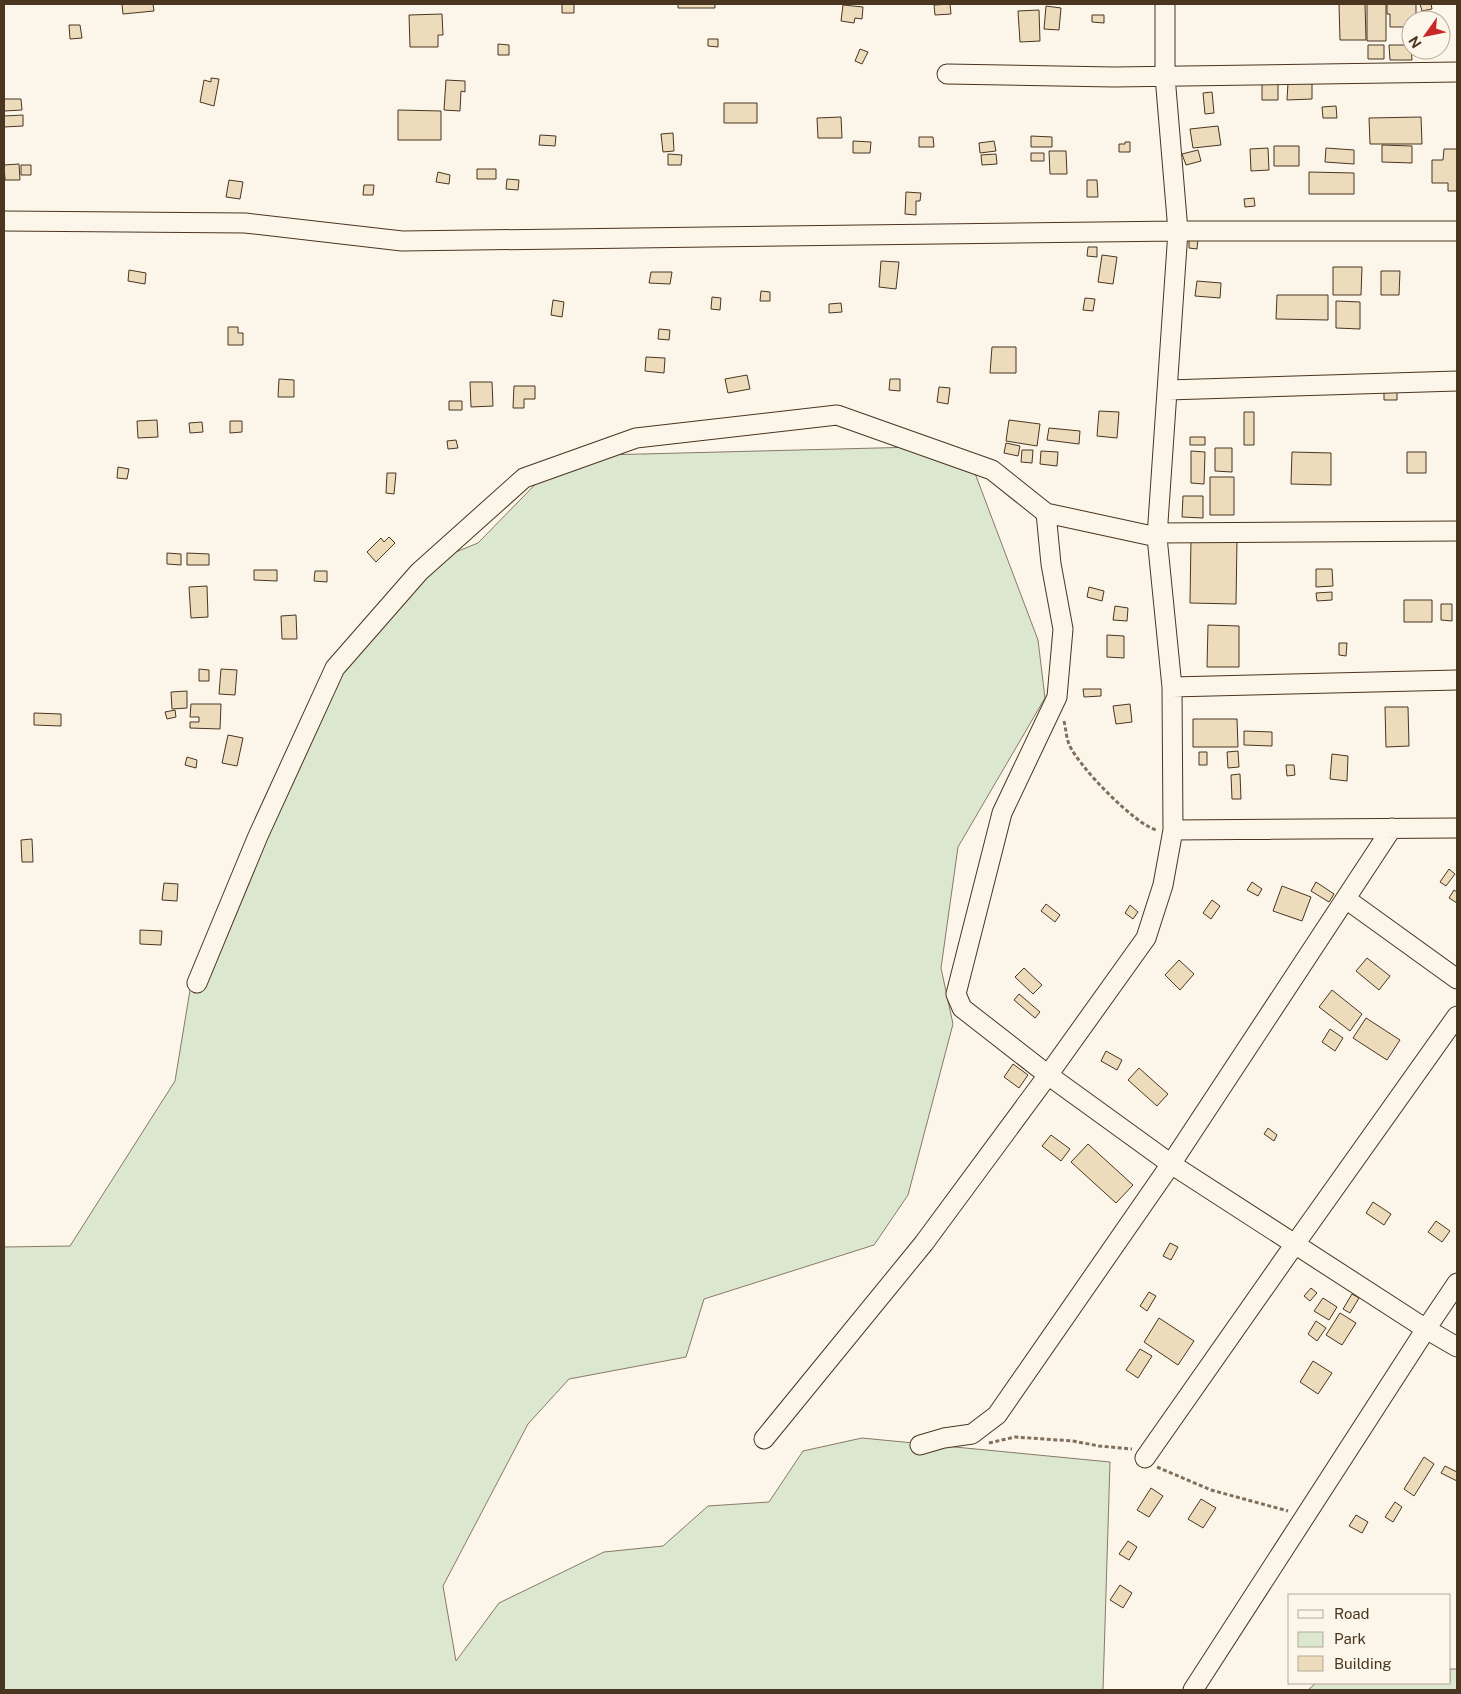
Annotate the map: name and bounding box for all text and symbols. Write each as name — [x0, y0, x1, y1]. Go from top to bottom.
north arrow — [1401, 10, 1451, 60]
text: N — [1405, 33, 1425, 51]
legend — [1288, 1594, 1451, 1684]
text: Road — [1334, 1605, 1370, 1622]
text: Park — [1334, 1630, 1366, 1647]
text: Building — [1334, 1655, 1392, 1672]

